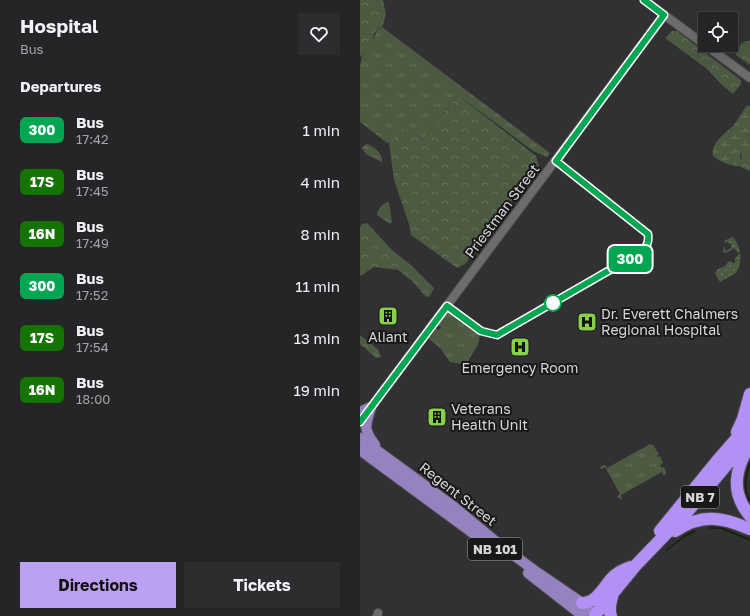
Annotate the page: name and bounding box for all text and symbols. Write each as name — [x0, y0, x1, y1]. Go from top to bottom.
map controls — [698, 12, 738, 52]
button: locate — [698, 12, 738, 52]
button: heart — [298, 13, 340, 55]
text: Hospital — [20, 14, 98, 37]
text: Bus — [20, 41, 43, 57]
text: Departures — [20, 77, 101, 95]
text: Bus — [76, 113, 104, 131]
text: 300 — [29, 121, 55, 138]
text: 1 min — [302, 121, 340, 139]
text: 17:42 — [76, 131, 109, 147]
street label: Priestman Street — [461, 160, 543, 261]
text: Bus — [76, 165, 104, 183]
text: 17S — [30, 173, 54, 190]
text: 4 min — [301, 173, 340, 191]
text: 17:45 — [76, 183, 109, 199]
text: Bus — [76, 217, 104, 235]
text: 16N — [29, 225, 55, 242]
text: 8 min — [301, 225, 340, 243]
text: 17:49 — [76, 235, 109, 251]
line badge: 300 — [607, 246, 653, 272]
text: 300 — [617, 250, 643, 267]
text: Bus — [76, 269, 104, 287]
text: 300 — [29, 277, 55, 294]
text: 11 min — [295, 277, 340, 295]
text: 17:52 — [76, 287, 108, 303]
unlabelled marker — [544, 294, 562, 312]
building icon: Aliant — [377, 305, 399, 327]
place label: Dr. Everett Chalmers Regional Hospital — [601, 305, 738, 338]
hospital icon: Dr. Everett Chalmers Regional Hospital — [576, 311, 598, 333]
text: Bus — [76, 321, 104, 339]
place label: Aliant — [368, 328, 408, 345]
text: 17S — [30, 329, 54, 346]
text: 13 min — [294, 329, 340, 347]
hospital icon: Emergency Room — [509, 336, 531, 358]
text: 17:54 — [76, 339, 109, 355]
place label: Emergency Room — [462, 359, 578, 376]
text: Bus — [76, 373, 104, 391]
text: 16N — [29, 381, 55, 398]
text: 19 min — [293, 381, 340, 399]
text: 18:00 — [76, 391, 110, 407]
place label: Veterans Health Unit — [451, 400, 528, 433]
building icon: Veterans Health Unit — [426, 406, 448, 428]
street label: Regent Street — [416, 458, 500, 529]
road number: NB 7 — [681, 486, 719, 508]
road number: NB 101 — [468, 538, 522, 560]
button: Directions — [20, 562, 176, 608]
button: Tickets — [184, 562, 340, 608]

